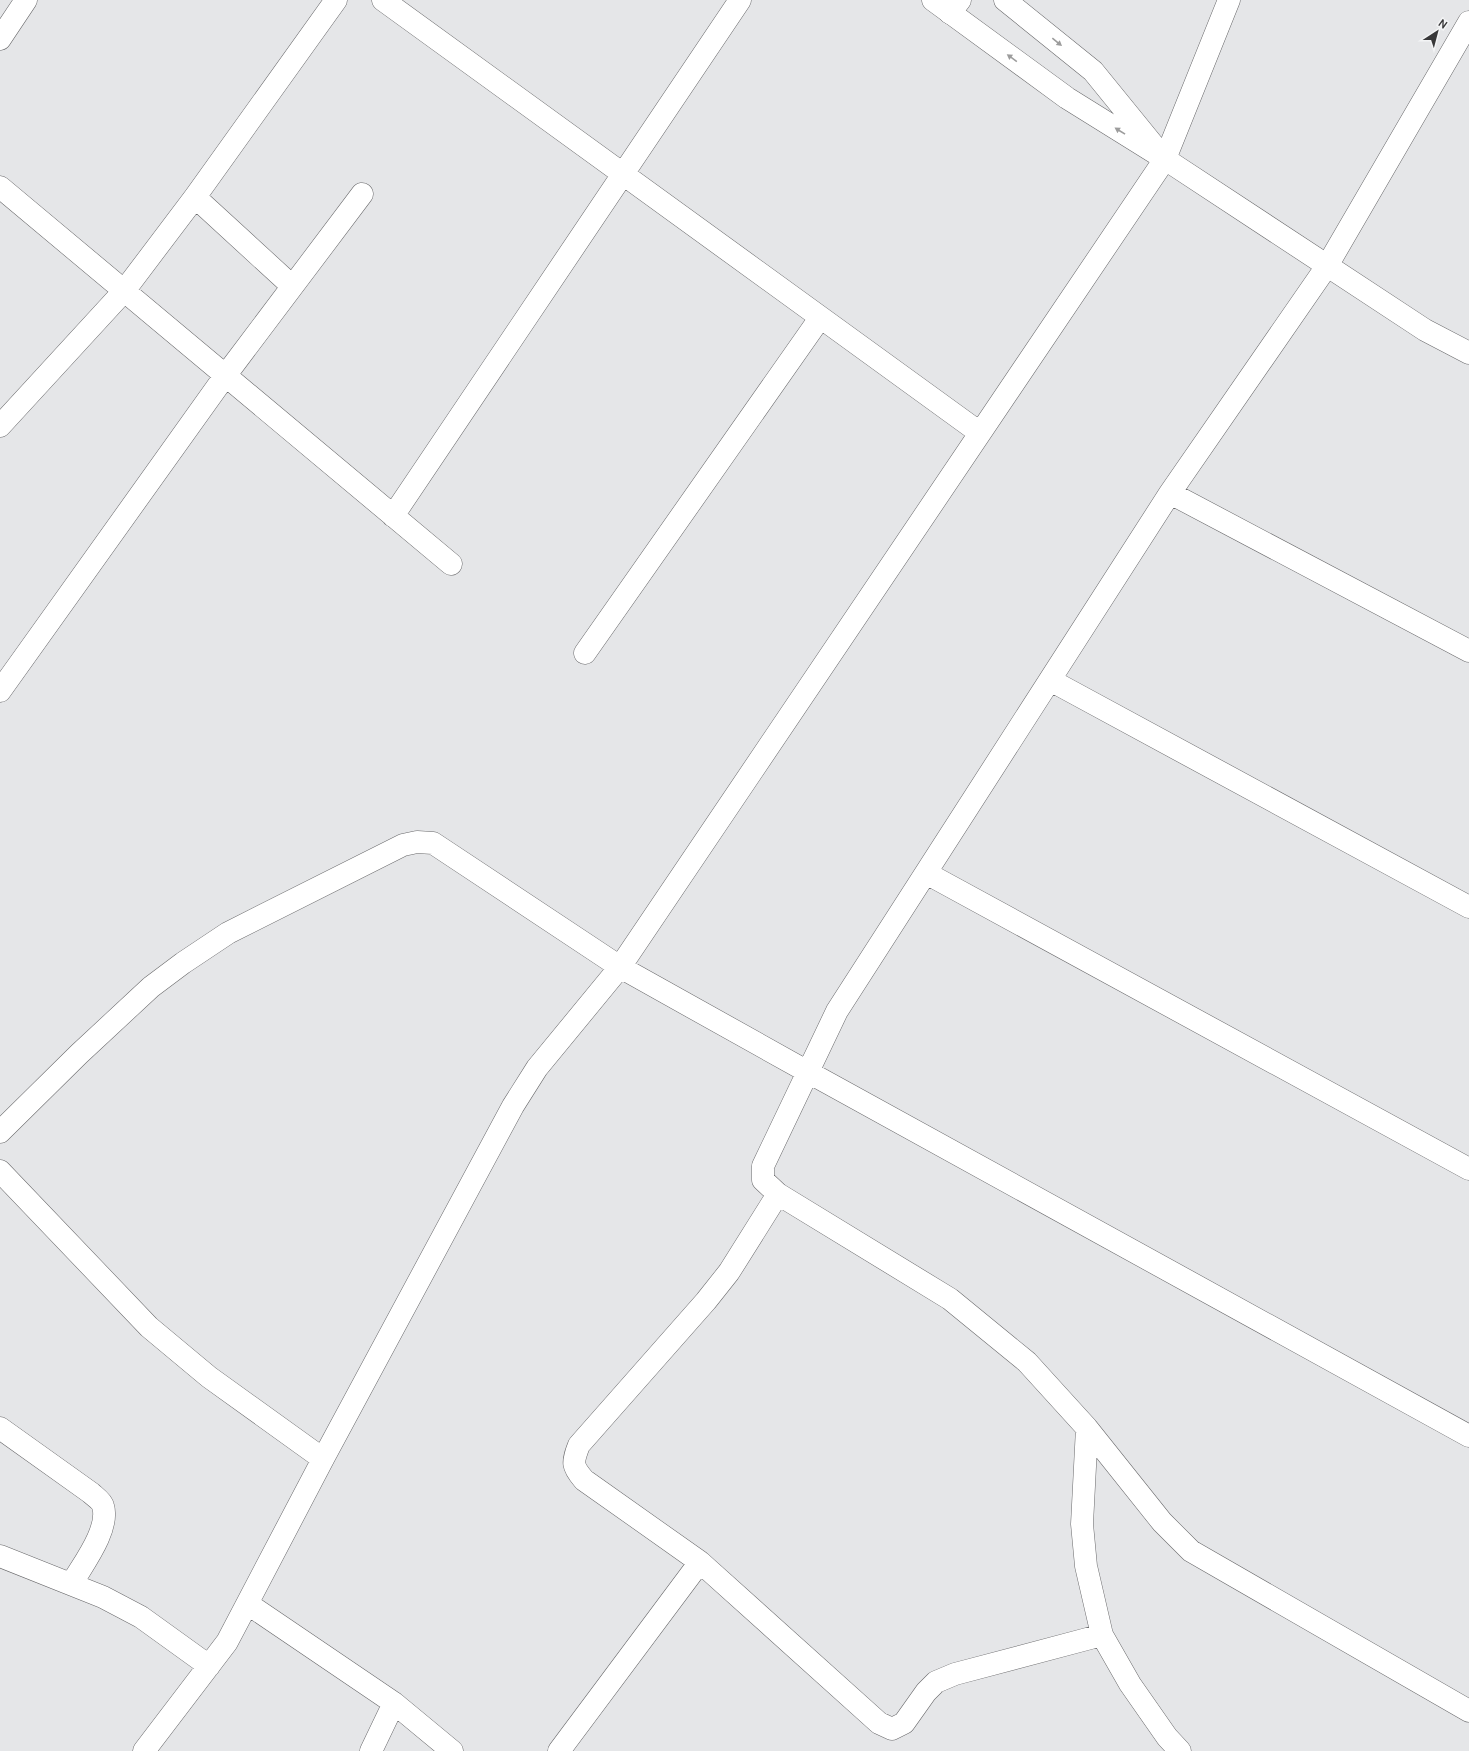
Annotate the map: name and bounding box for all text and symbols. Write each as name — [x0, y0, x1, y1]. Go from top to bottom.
north arrow — [1417, 12, 1457, 52]
text: N — [1436, 16, 1450, 32]
one-way arrow — [1052, 37, 1063, 46]
one-way arrow — [1007, 54, 1018, 62]
one-way arrow — [1114, 128, 1126, 135]

